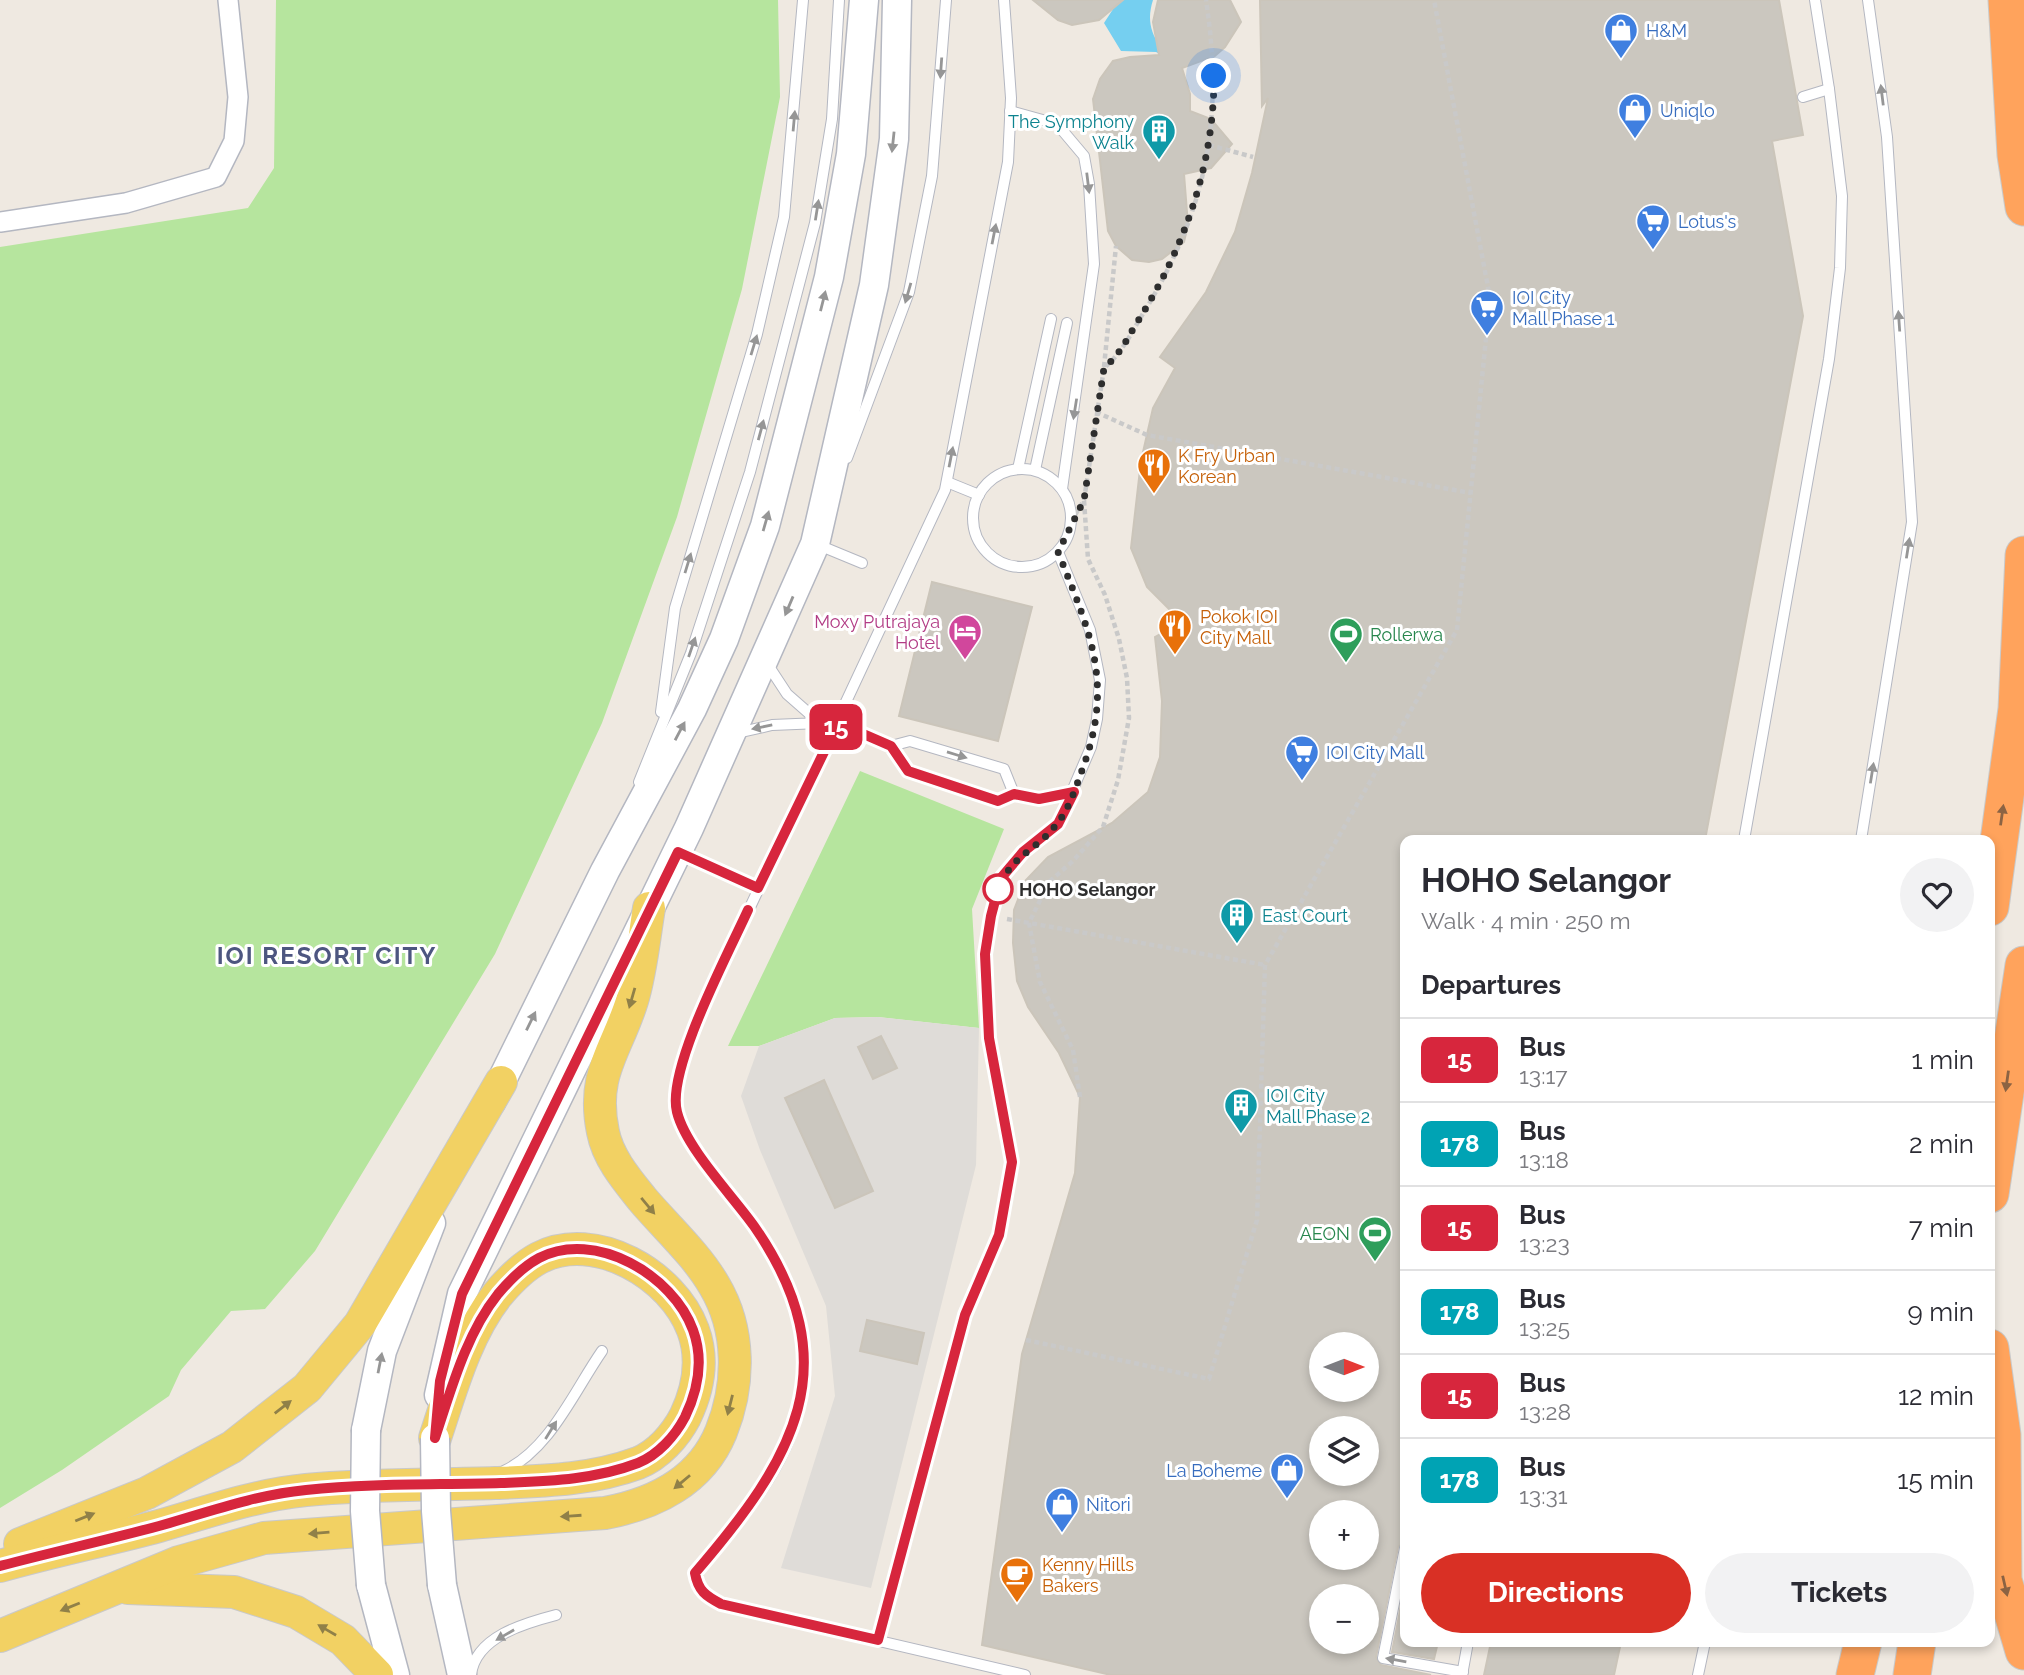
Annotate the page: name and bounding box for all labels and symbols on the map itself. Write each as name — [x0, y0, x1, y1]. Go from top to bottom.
shop icon: H&M — [1602, 11, 1640, 60]
place label: H&M — [1646, 20, 1687, 41]
one-way arrow — [935, 57, 946, 79]
your location — [1196, 58, 1231, 93]
one-way arrow — [1876, 83, 1887, 105]
shop icon: Uniqlo — [1616, 91, 1654, 140]
place label: Uniqlo — [1660, 100, 1715, 121]
one-way arrow — [788, 110, 799, 132]
place label: The Symphony Walk — [1008, 111, 1134, 153]
building icon: The Symphony Walk — [1140, 112, 1178, 161]
one-way arrow — [887, 131, 898, 153]
one-way arrow — [1082, 172, 1093, 194]
one-way arrow — [812, 199, 823, 221]
supermarket icon: Lotus's — [1634, 202, 1672, 251]
place label: Lotus's — [1678, 211, 1737, 232]
one-way arrow — [989, 223, 1000, 245]
one-way arrow — [902, 282, 912, 303]
place label: IOI City Mall Phase 1 — [1512, 287, 1615, 329]
supermarket icon: IOI City Mall Phase 1 — [1468, 288, 1506, 337]
one-way arrow — [818, 290, 829, 312]
one-way arrow — [1893, 310, 1904, 332]
one-way arrow — [749, 334, 759, 355]
one-way arrow — [1069, 398, 1080, 420]
one-way arrow — [756, 420, 766, 441]
place label: K Fry Urban Korean — [1178, 445, 1275, 487]
one-way arrow — [946, 446, 957, 468]
restaurant icon: K Fry Urban Korean — [1135, 446, 1173, 495]
one-way arrow — [761, 510, 772, 532]
one-way arrow — [1903, 537, 1914, 559]
one-way arrow — [684, 552, 694, 573]
one-way arrow — [783, 596, 794, 617]
place label: Pokok IOI City Mall — [1200, 606, 1278, 648]
restaurant icon: Pokok IOI City Mall — [1156, 607, 1194, 656]
place label: Moxy Putrajaya Hotel — [814, 611, 940, 653]
hotel icon: Moxy Putrajaya Hotel — [946, 612, 984, 661]
sports icon: Rollerwa — [1327, 615, 1365, 664]
place label: Rollerwa — [1370, 624, 1443, 645]
one-way arrow — [687, 637, 698, 658]
line badge: 15 — [804, 704, 868, 750]
one-way arrow — [674, 722, 686, 741]
one-way arrow — [751, 722, 773, 733]
supermarket icon: IOI City Mall — [1283, 733, 1321, 782]
place label: IOI City Mall — [1326, 742, 1425, 763]
one-way arrow — [947, 750, 968, 760]
one-way arrow — [1867, 762, 1878, 784]
one-way arrow — [1997, 804, 2008, 826]
marker: HOHO Selangor — [983, 874, 1013, 904]
place label: HOHO Selangor — [1019, 879, 1155, 900]
building icon: East Court — [1218, 896, 1256, 945]
place label: East Court — [1262, 905, 1348, 926]
district label: IOI RESORT CITY — [217, 941, 437, 970]
one-way arrow — [626, 988, 636, 1009]
one-way arrow — [525, 1011, 536, 1031]
one-way arrow — [2001, 1070, 2012, 1092]
place label: IOI City Mall Phase 2 — [1266, 1085, 1370, 1127]
building icon: IOI City Mall Phase 2 — [1222, 1086, 1260, 1135]
one-way arrow — [640, 1197, 655, 1214]
sports icon: AEON — [1356, 1214, 1394, 1263]
place label: AEON — [1300, 1223, 1350, 1244]
north arrow — [1309, 1332, 1379, 1402]
one-way arrow — [374, 1352, 385, 1374]
one-way arrow — [724, 1394, 735, 1416]
one-way arrow — [273, 1400, 291, 1415]
one-way arrow — [544, 1420, 557, 1440]
shop icon: La Boheme — [1268, 1451, 1306, 1500]
place label: La Boheme — [1166, 1460, 1262, 1481]
one-way arrow — [673, 1474, 690, 1489]
shop icon: Nitori — [1043, 1485, 1081, 1534]
place label: Nitori — [1086, 1494, 1131, 1515]
one-way arrow — [560, 1510, 582, 1521]
one-way arrow — [75, 1512, 96, 1523]
one-way arrow — [308, 1528, 330, 1539]
place label: Kenny Hills Bakers — [1042, 1554, 1134, 1596]
cafe icon: Kenny Hills Bakers — [998, 1555, 1036, 1604]
one-way arrow — [2000, 1575, 2011, 1597]
one-way arrow — [60, 1601, 81, 1612]
one-way arrow — [317, 1624, 336, 1636]
one-way arrow — [495, 1629, 514, 1641]
one-way arrow — [1385, 1654, 1407, 1665]

